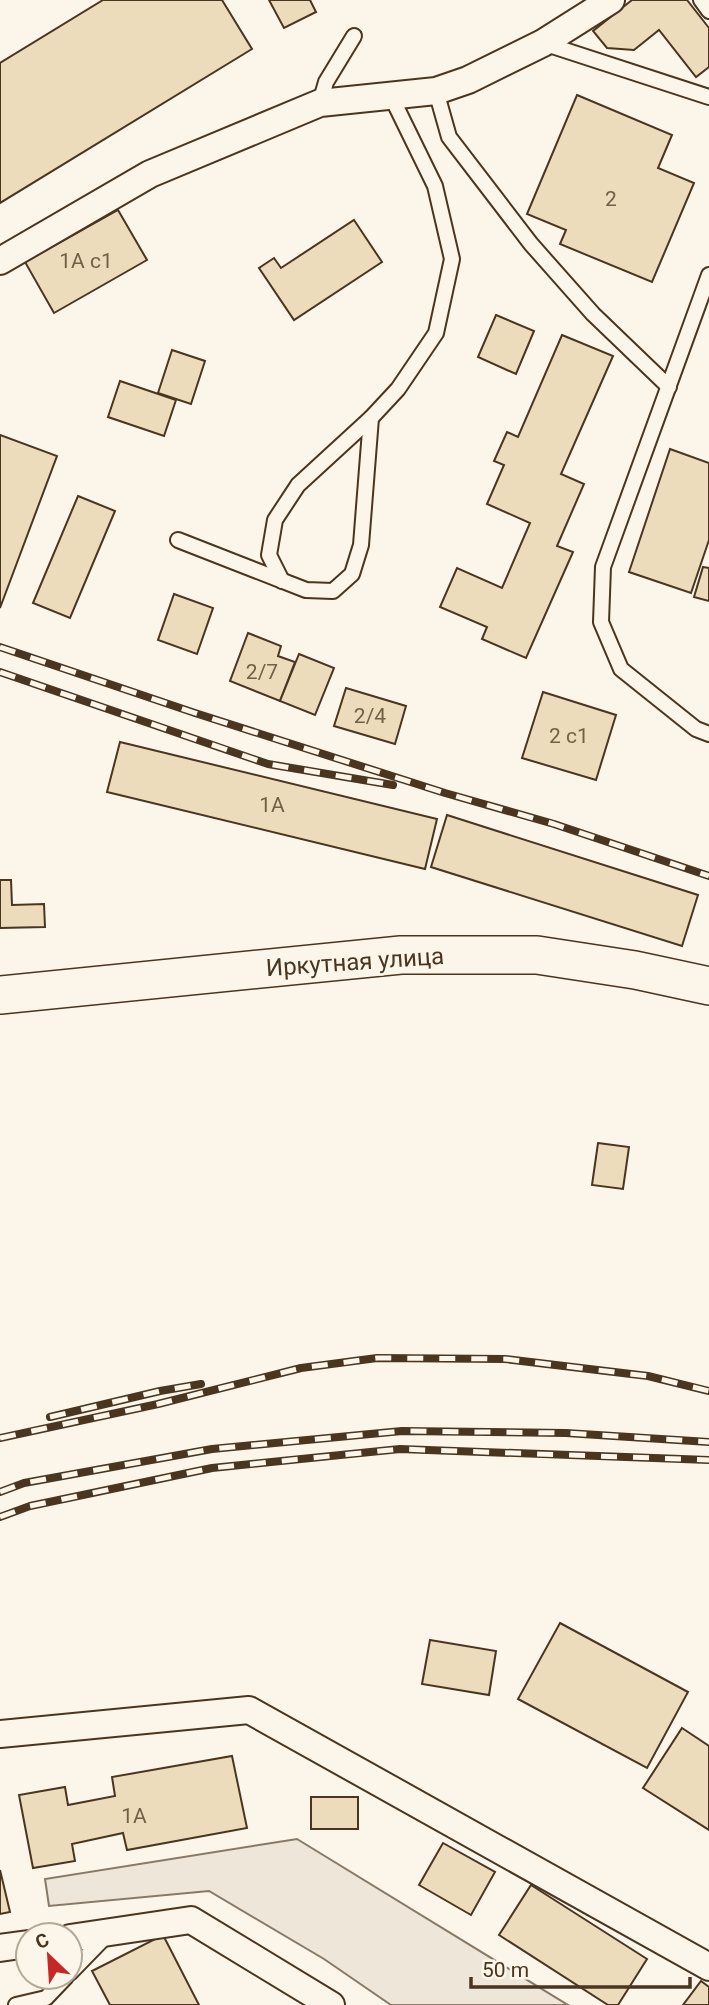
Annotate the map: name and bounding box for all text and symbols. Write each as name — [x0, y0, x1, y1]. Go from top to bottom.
house number: 2 — [605, 187, 617, 211]
house number: 1А с1 — [59, 249, 113, 273]
house number: 2/7 — [246, 660, 278, 684]
house number: 2/4 — [354, 704, 386, 728]
house number: 2 с1 — [549, 724, 589, 748]
house number: 1А — [259, 793, 285, 817]
street label: Иркутная улица — [265, 942, 445, 982]
house number: 1А — [121, 1804, 147, 1828]
north arrow — [14, 1921, 84, 1991]
text: С — [32, 1928, 53, 1954]
scale bar — [471, 1946, 690, 1990]
text: 50 m — [482, 1958, 529, 1982]

